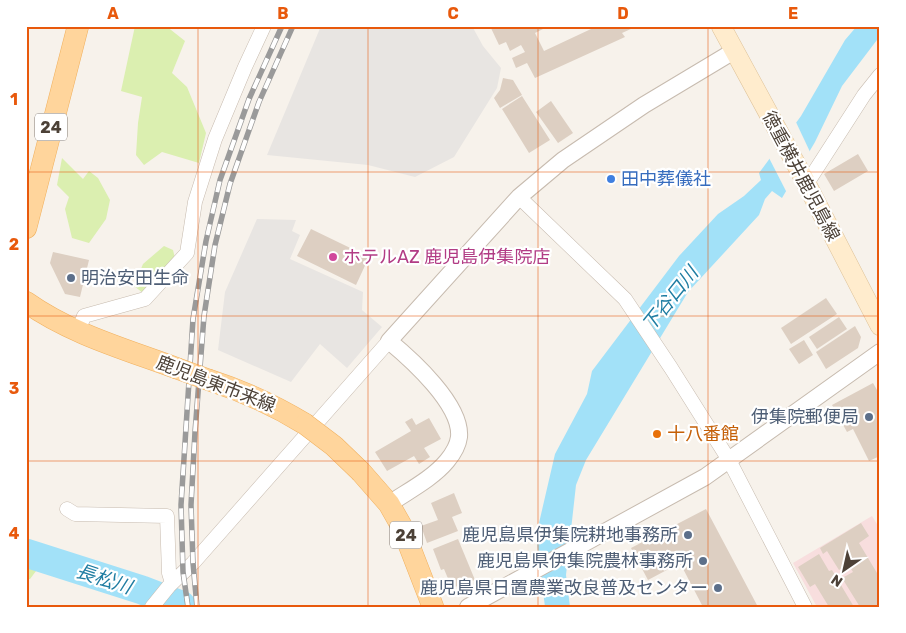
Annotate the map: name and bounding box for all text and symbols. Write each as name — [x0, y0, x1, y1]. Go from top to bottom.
text: A — [107, 4, 119, 23]
text: B — [277, 4, 289, 23]
text: C — [447, 4, 459, 23]
text: D — [617, 4, 629, 23]
text: E — [788, 4, 798, 23]
text: 1 — [10, 90, 18, 109]
street label: 徳重横井鹿児島線 — [757, 107, 845, 245]
road number: 24 — [35, 114, 67, 140]
place label: 田中葬儀社 — [621, 168, 711, 190]
marker: 田中葬儀社 — [605, 173, 617, 185]
text: 2 — [9, 235, 19, 254]
place label: ホテルAZ 鹿児島伊集院店 — [343, 246, 550, 268]
marker: ホテルAZ 鹿児島伊集院店 — [327, 251, 339, 263]
water label: 下谷口川 — [637, 261, 704, 336]
place label: 明治安田生命 — [81, 267, 189, 289]
marker: 明治安田生命 — [65, 272, 77, 284]
street label: 鹿児島東市来線 — [153, 351, 279, 417]
text: 3 — [9, 379, 19, 398]
place label: 伊集院郵便局 — [751, 406, 859, 428]
marker: 伊集院郵便局 — [863, 411, 875, 423]
place label: 十八番館 — [667, 423, 739, 445]
marker: 十八番館 — [651, 428, 663, 440]
road number: 24 — [390, 522, 422, 548]
text: 4 — [9, 524, 20, 543]
place label: 鹿児島県伊集院耕地事務所 — [462, 524, 678, 546]
marker: 鹿児島県伊集院耕地事務所 — [682, 529, 694, 541]
north arrow — [818, 546, 868, 596]
place label: 鹿児島県伊集院農林事務所 — [477, 550, 693, 572]
marker: 鹿児島県伊集院農林事務所 — [697, 555, 709, 567]
water label: 長松川 — [73, 559, 137, 599]
text: N — [828, 570, 846, 590]
place label: 鹿児島県日置農業改良普及センター — [420, 577, 708, 599]
marker: 鹿児島県日置農業改良普及センター — [712, 582, 724, 594]

